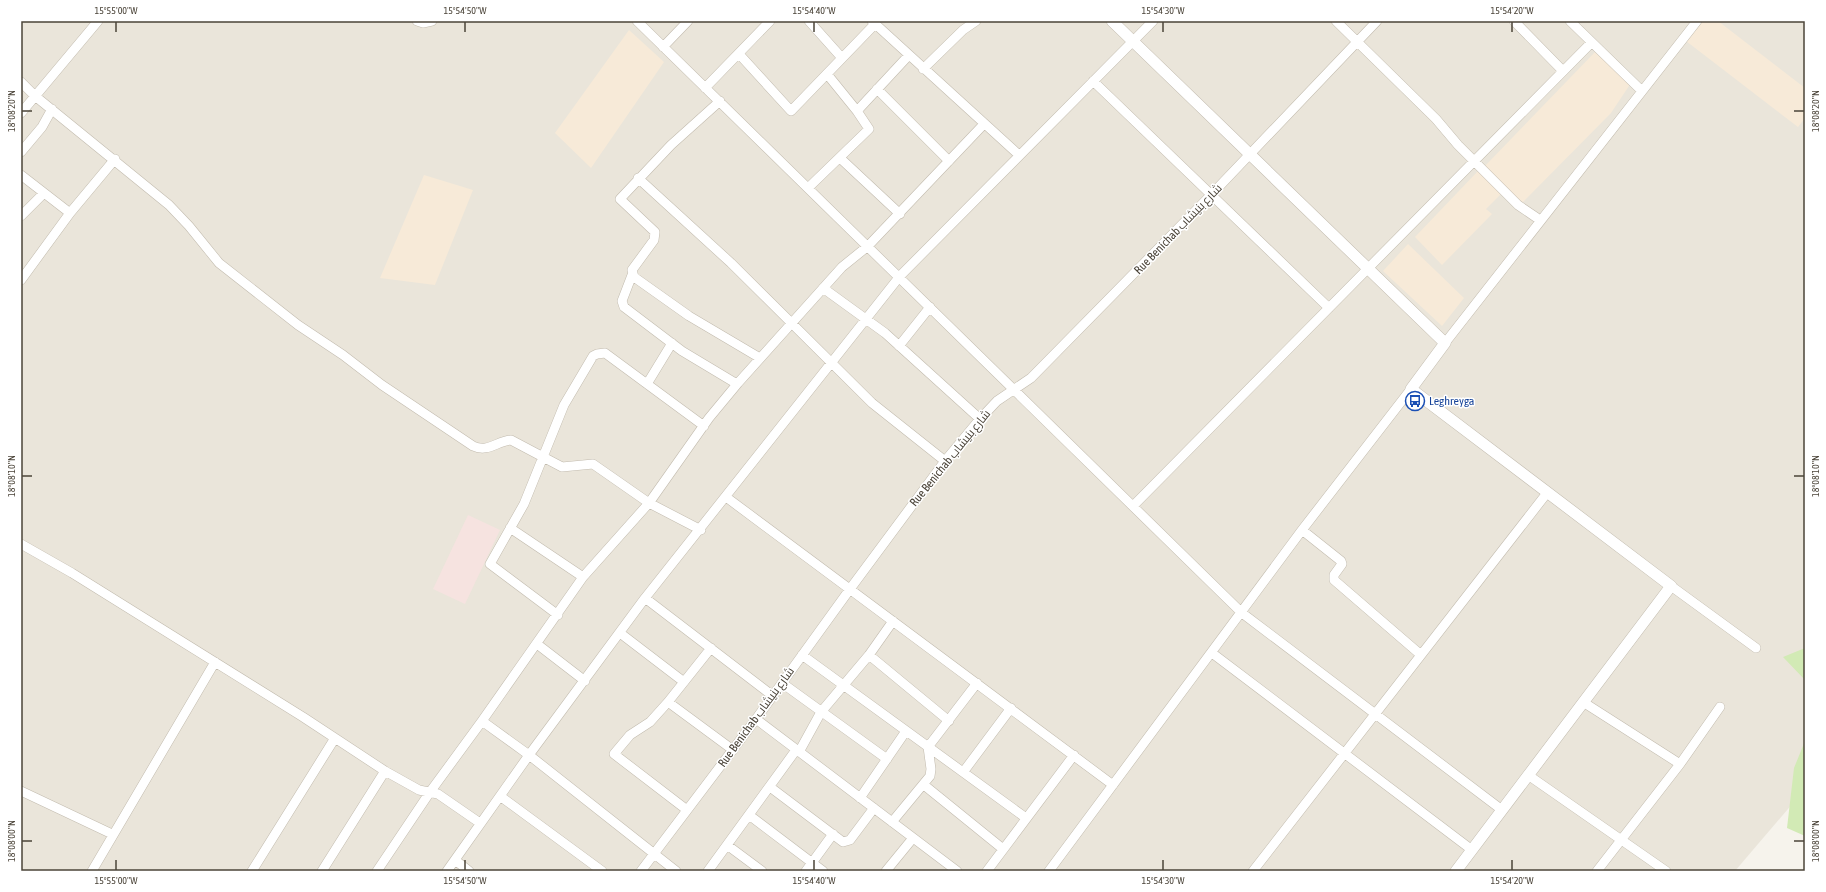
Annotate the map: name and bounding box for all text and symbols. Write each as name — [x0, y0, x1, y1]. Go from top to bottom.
text: 15°55'00"W — [94, 5, 138, 16]
text: 15°54'50"W — [443, 5, 487, 16]
text: 15°54'40"W — [792, 5, 836, 16]
text: 15°54'30"W — [1141, 5, 1185, 16]
text: 15°54'20"W — [1490, 5, 1534, 16]
text: 18°08'20"N — [6, 90, 17, 132]
text: 18°08'20"N — [1810, 90, 1821, 132]
street label: Rue Benichab شارع بنيشاب — [1131, 181, 1226, 278]
bus stop icon: Leghreyga — [1404, 390, 1426, 412]
place label: Leghreyga — [1429, 394, 1474, 408]
street label: Rue Benichab شارع بنيشاب — [907, 407, 994, 510]
text: 18°08'10"N — [6, 455, 17, 497]
text: 18°08'10"N — [1810, 455, 1821, 497]
street label: Rue Benichab شارع بنيشاب — [715, 664, 798, 770]
text: 18°08'00"N — [6, 820, 17, 862]
text: 18°08'00"N — [1810, 820, 1821, 862]
text: 15°55'00"W — [94, 875, 138, 886]
text: 15°54'50"W — [443, 875, 487, 886]
text: 15°54'40"W — [792, 875, 836, 886]
text: 15°54'30"W — [1141, 875, 1185, 886]
text: 15°54'20"W — [1490, 875, 1534, 886]

